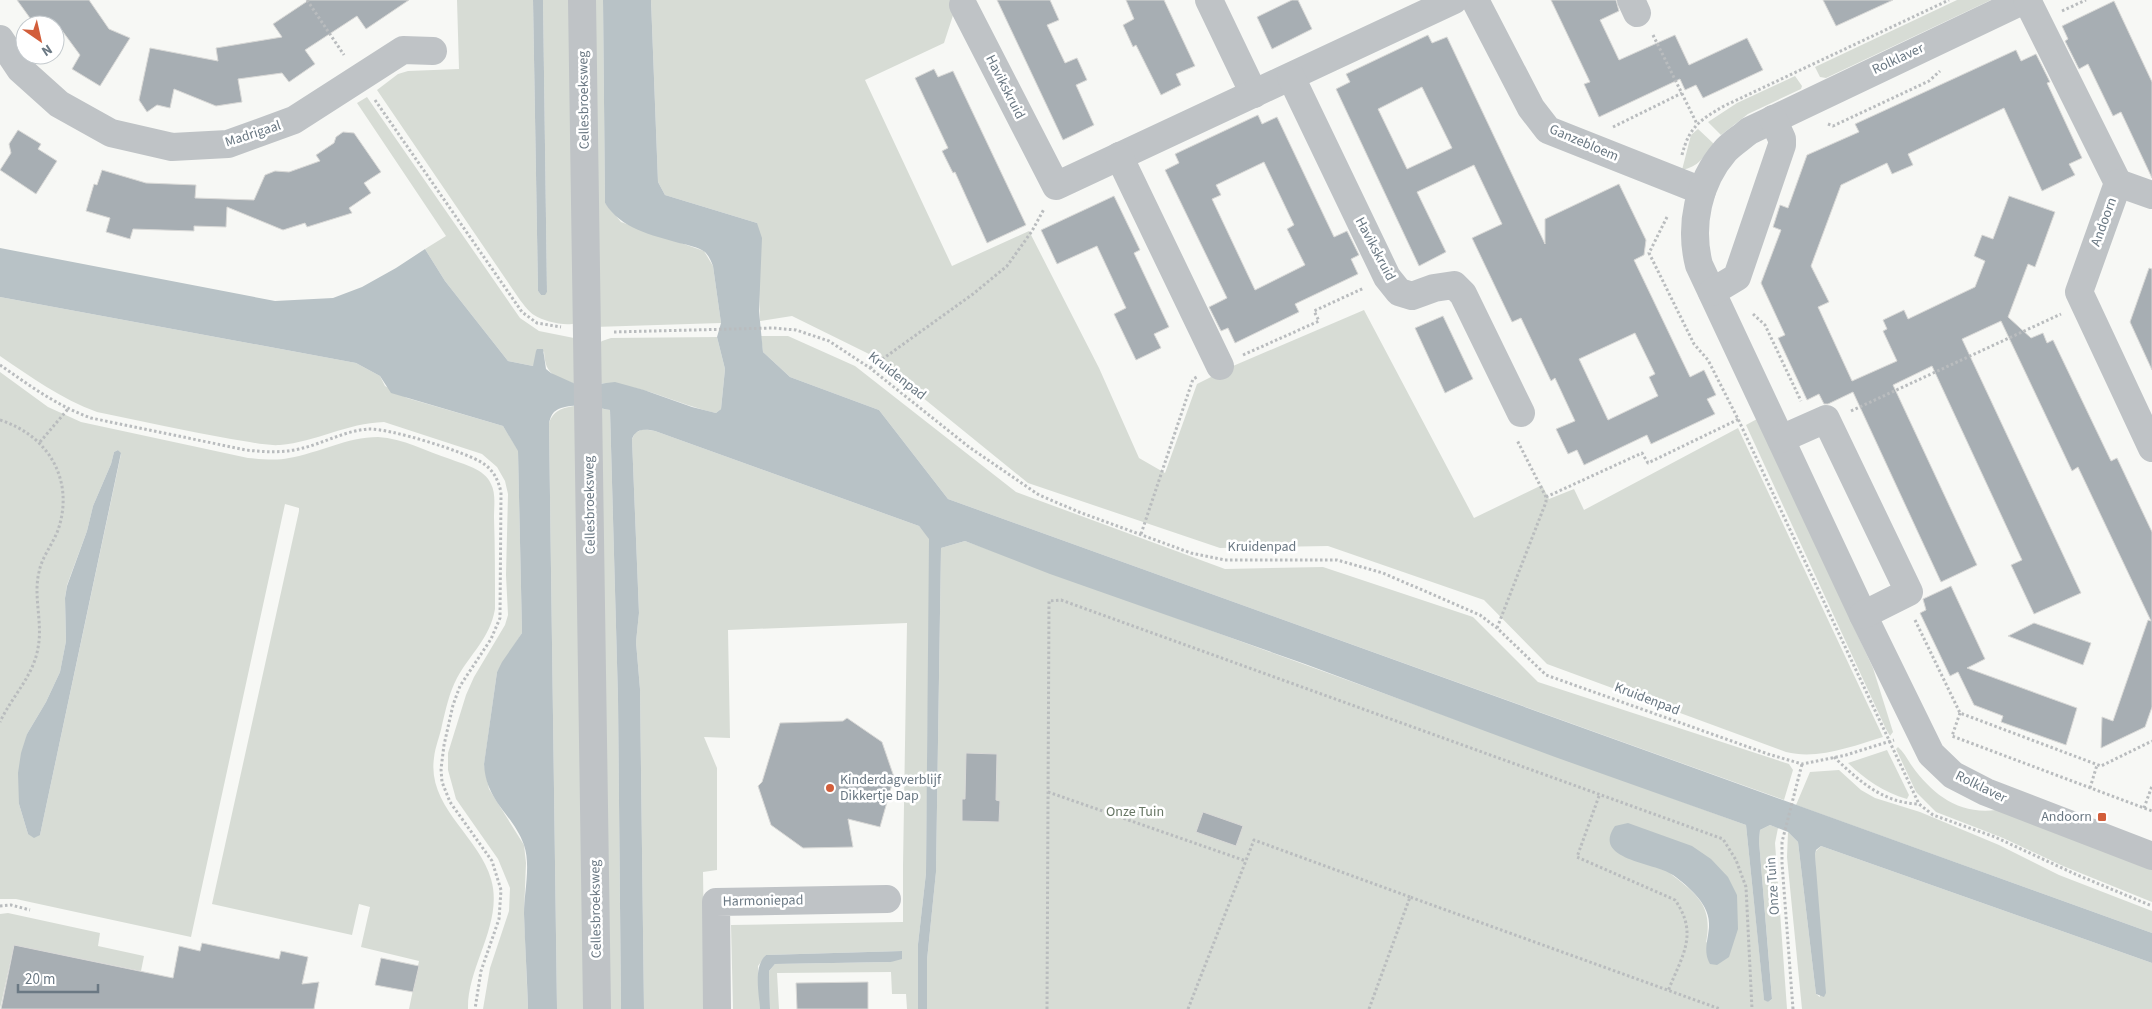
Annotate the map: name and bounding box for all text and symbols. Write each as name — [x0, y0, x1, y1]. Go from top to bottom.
north arrow — [15, 15, 65, 65]
street label: Rolklaver — [1869, 38, 1927, 80]
text: N — [37, 39, 56, 61]
street label: Cellesbroeksweg — [573, 51, 595, 149]
street label: Havikskruid — [980, 51, 1030, 123]
street label: Madrigaal — [222, 115, 284, 152]
street label: Ganzebloem — [1546, 119, 1622, 167]
street label: Andoorn — [2086, 195, 2122, 249]
street label: Havikskruid — [1350, 214, 1400, 284]
street label: Kruidenpad — [864, 347, 930, 405]
street label: Cellesbroeksweg — [579, 456, 601, 554]
street label: Kruidenpad — [1228, 537, 1296, 557]
street label: Kruidenpad — [1611, 677, 1683, 721]
street label: Rolklaver — [1952, 766, 2010, 808]
place label: Kinderdagverblijf Dikkertje Dap — [840, 770, 942, 806]
marker: Kinderdagverblijf Dikkertje Dap — [824, 782, 836, 794]
park label: Onze Tuin — [1106, 802, 1164, 822]
place label: Andoorn — [2041, 807, 2092, 827]
marker: Andoorn — [2096, 811, 2108, 823]
street label: Onze Tuin — [1761, 856, 1785, 916]
street label: Cellesbroeksweg — [585, 860, 607, 958]
street label: Harmoniepad — [722, 890, 804, 912]
scale bar — [18, 962, 98, 994]
text: 20 m — [25, 969, 55, 990]

